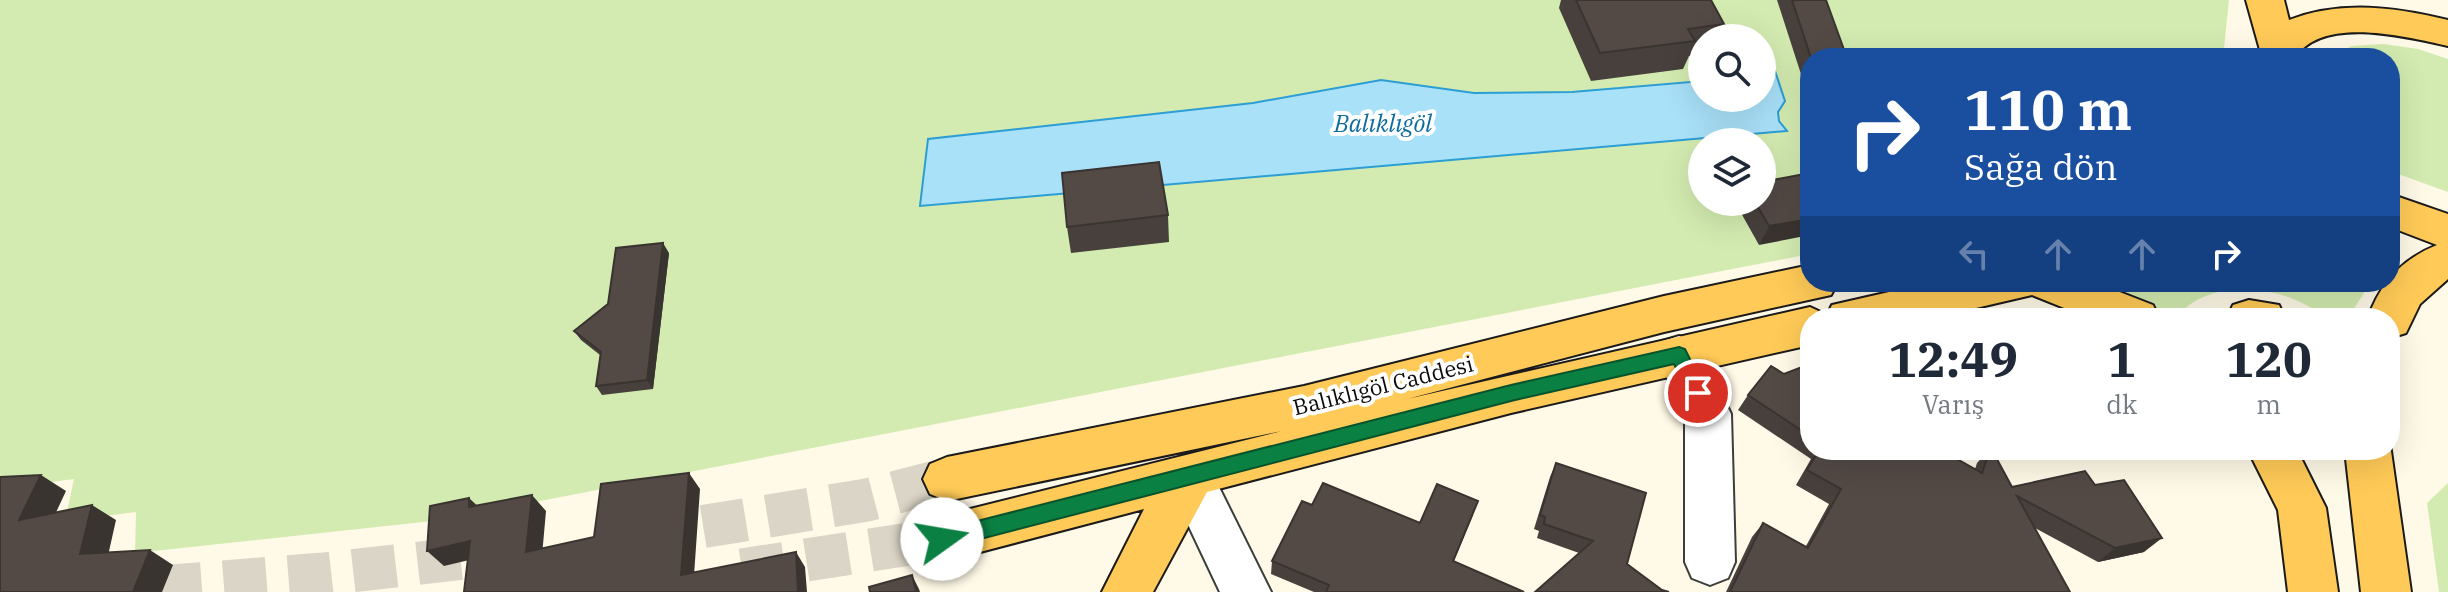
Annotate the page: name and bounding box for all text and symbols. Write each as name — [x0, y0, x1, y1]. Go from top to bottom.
map controls — [1688, 24, 1776, 216]
button: search — [1688, 24, 1776, 112]
text: 110 m — [1964, 73, 2132, 145]
icon: right — [1832, 80, 1936, 184]
water label: Balıklıgöl — [1333, 107, 1433, 139]
button: layers — [1688, 128, 1776, 216]
text: Sağa dön — [1964, 143, 2117, 190]
icon: left — [1952, 232, 1996, 276]
icon: ahead — [2036, 232, 2080, 276]
icon: ahead — [2120, 232, 2164, 276]
icon: right — [2204, 232, 2248, 276]
text: 12:49 — [1888, 328, 2018, 390]
text: 1 — [2107, 328, 2136, 390]
text: 120 — [2225, 328, 2312, 390]
street label: Balıklıgöl Caddesi — [1290, 349, 1476, 421]
pin — [1664, 359, 1732, 427]
icon: arrive — [1676, 371, 1720, 415]
text: Varış — [1922, 387, 1984, 421]
text: dk — [2106, 387, 2137, 421]
text: m — [2256, 387, 2281, 421]
position arrow — [900, 497, 984, 581]

